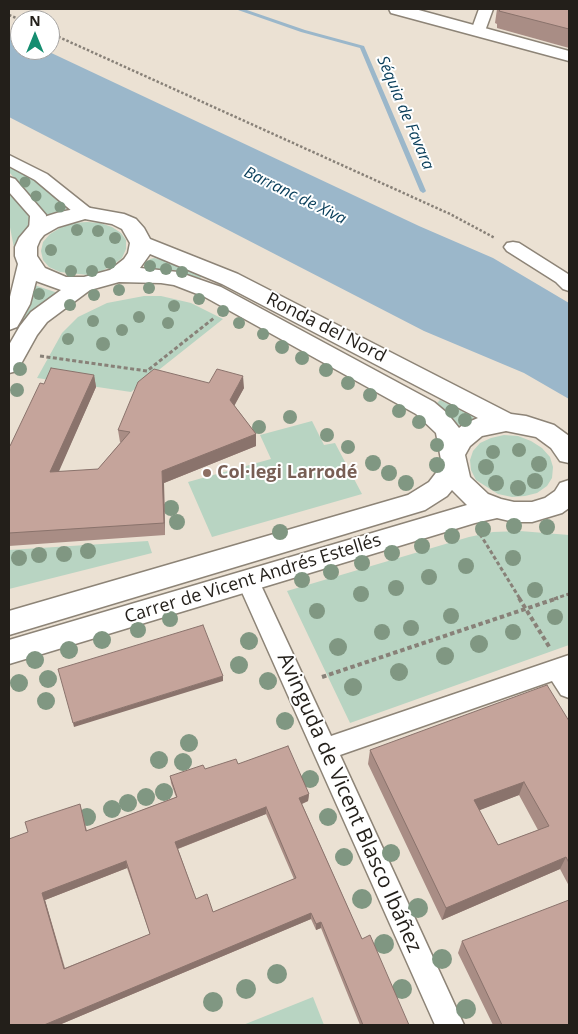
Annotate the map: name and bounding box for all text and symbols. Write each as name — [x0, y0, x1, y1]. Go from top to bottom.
north arrow — [10, 10, 60, 60]
text: N — [29, 11, 41, 30]
water label: Séquia de Favara — [372, 53, 438, 173]
water label: Barranc de Xiva — [241, 163, 349, 229]
street label: Ronda del Nord — [262, 288, 390, 368]
place label: Col·legi Larrodé — [217, 462, 357, 484]
marker: Col·legi Larrodé — [201, 467, 213, 479]
street label: Carrer de Vicent Andrés Estellés — [122, 530, 384, 628]
street label: Avinguda de Vicent Blasco Ibáñez — [271, 649, 427, 957]

